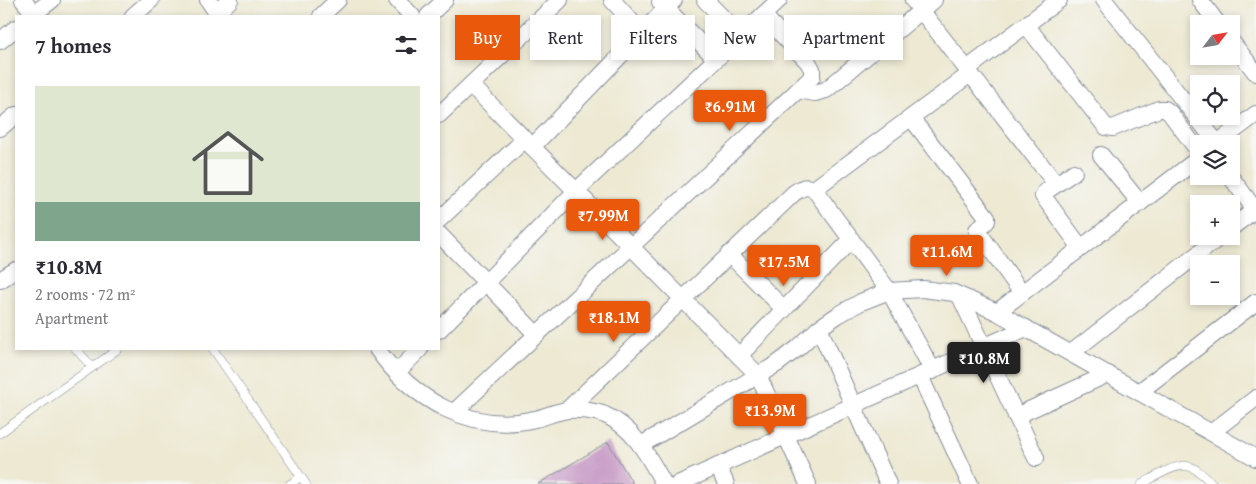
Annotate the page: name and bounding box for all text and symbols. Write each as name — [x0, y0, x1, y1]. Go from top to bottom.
chip: Buy — [455, 15, 520, 60]
chip: Rent — [530, 15, 601, 60]
chip: Filters — [611, 15, 695, 60]
chip: New — [705, 15, 774, 60]
chip: Apartment — [784, 15, 903, 60]
north arrow — [1190, 15, 1240, 65]
map controls — [1190, 15, 1240, 305]
text: 7 homes — [35, 30, 111, 61]
icon: filters — [392, 31, 420, 59]
button: locate — [1190, 75, 1240, 125]
pin: ₹6.91M — [689, 90, 771, 132]
text: ₹6.91M — [704, 94, 756, 118]
icon: home — [183, 118, 273, 208]
button: layers — [1190, 135, 1240, 185]
button: + — [1190, 195, 1240, 245]
pin: ₹7.99M — [562, 198, 644, 241]
text: ₹7.99M — [577, 203, 629, 227]
pin: ₹11.6M — [906, 234, 988, 277]
text: ₹11.6M — [921, 239, 973, 263]
pin: ₹17.5M — [743, 244, 825, 287]
text: ₹17.5M — [758, 249, 810, 273]
text: ₹10.8M — [35, 251, 103, 282]
button: − — [1190, 255, 1240, 305]
text: 2 rooms · 72 m² — [35, 282, 135, 306]
pin: ₹18.1M — [573, 300, 655, 343]
text: ₹18.1M — [588, 305, 640, 329]
text: Apartment — [35, 306, 108, 330]
pin: ₹10.8M — [943, 342, 1025, 384]
text: ₹10.8M — [958, 346, 1010, 370]
pin: ₹13.9M — [729, 394, 811, 436]
text: ₹13.9M — [744, 398, 796, 422]

